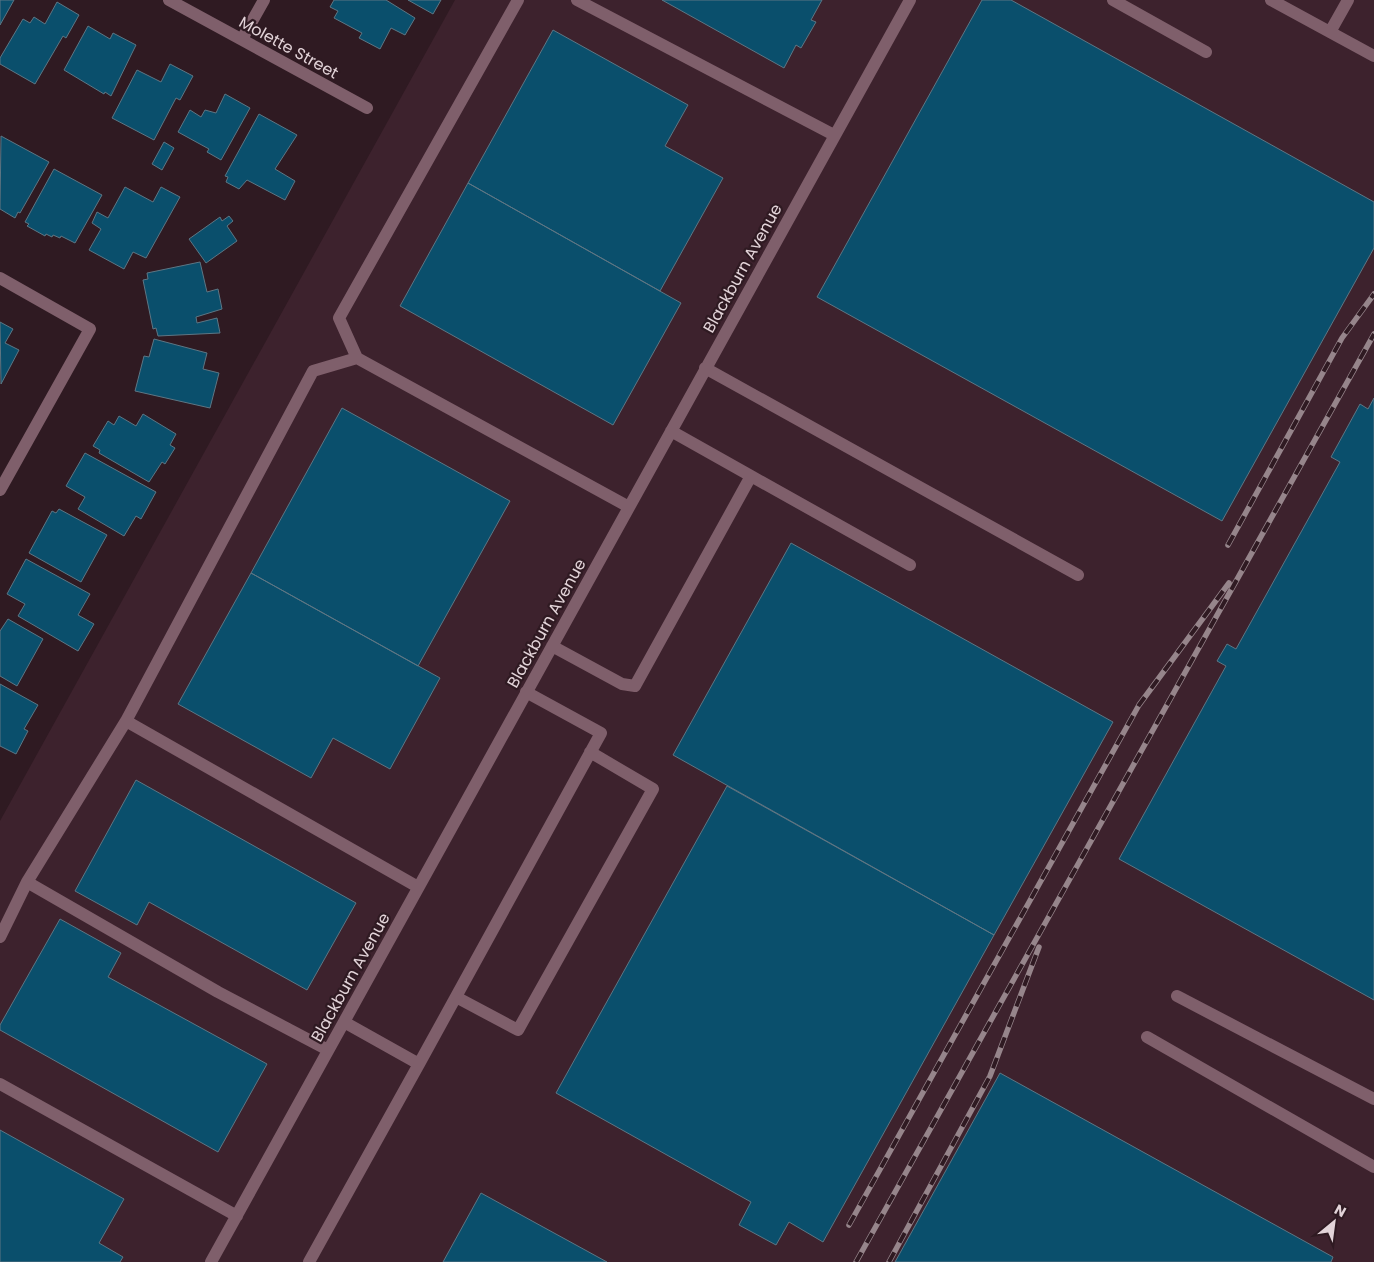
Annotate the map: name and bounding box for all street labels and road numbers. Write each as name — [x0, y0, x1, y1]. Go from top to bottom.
street label: Molette Street — [235, 11, 343, 84]
street label: Blackburn Avenue — [697, 200, 787, 337]
street label: Blackburn Avenue — [501, 555, 591, 692]
street label: Blackburn Avenue — [305, 909, 395, 1046]

